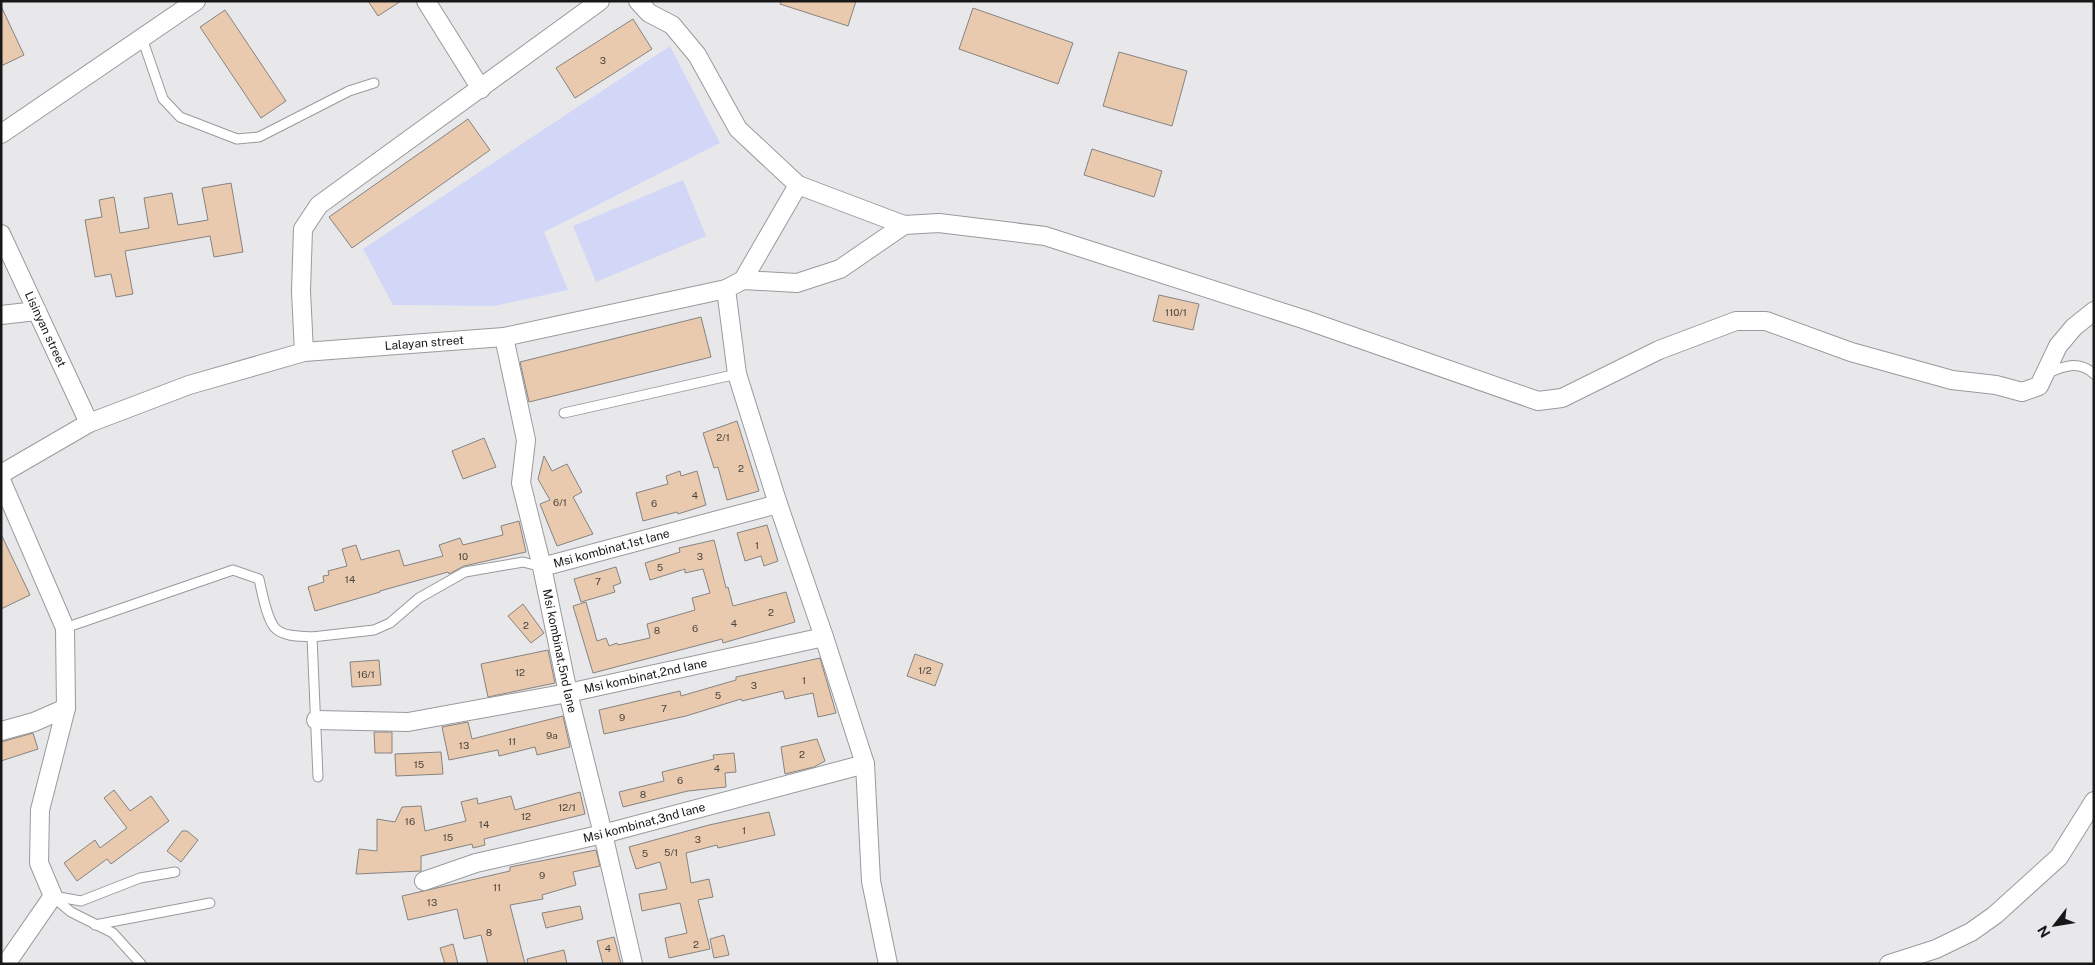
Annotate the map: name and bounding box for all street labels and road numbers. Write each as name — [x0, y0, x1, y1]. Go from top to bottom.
street label: Lisinyan street — [22, 289, 69, 370]
street label: Lalayan street — [384, 333, 465, 353]
street label: Msi kombinat,1st lane — [552, 526, 671, 571]
street label: Msi kombinat,5nd lane — [540, 588, 580, 714]
street label: Msi kombinat,2nd lane — [583, 656, 709, 696]
street label: Msi kombinat,3nd lane — [581, 799, 707, 845]

